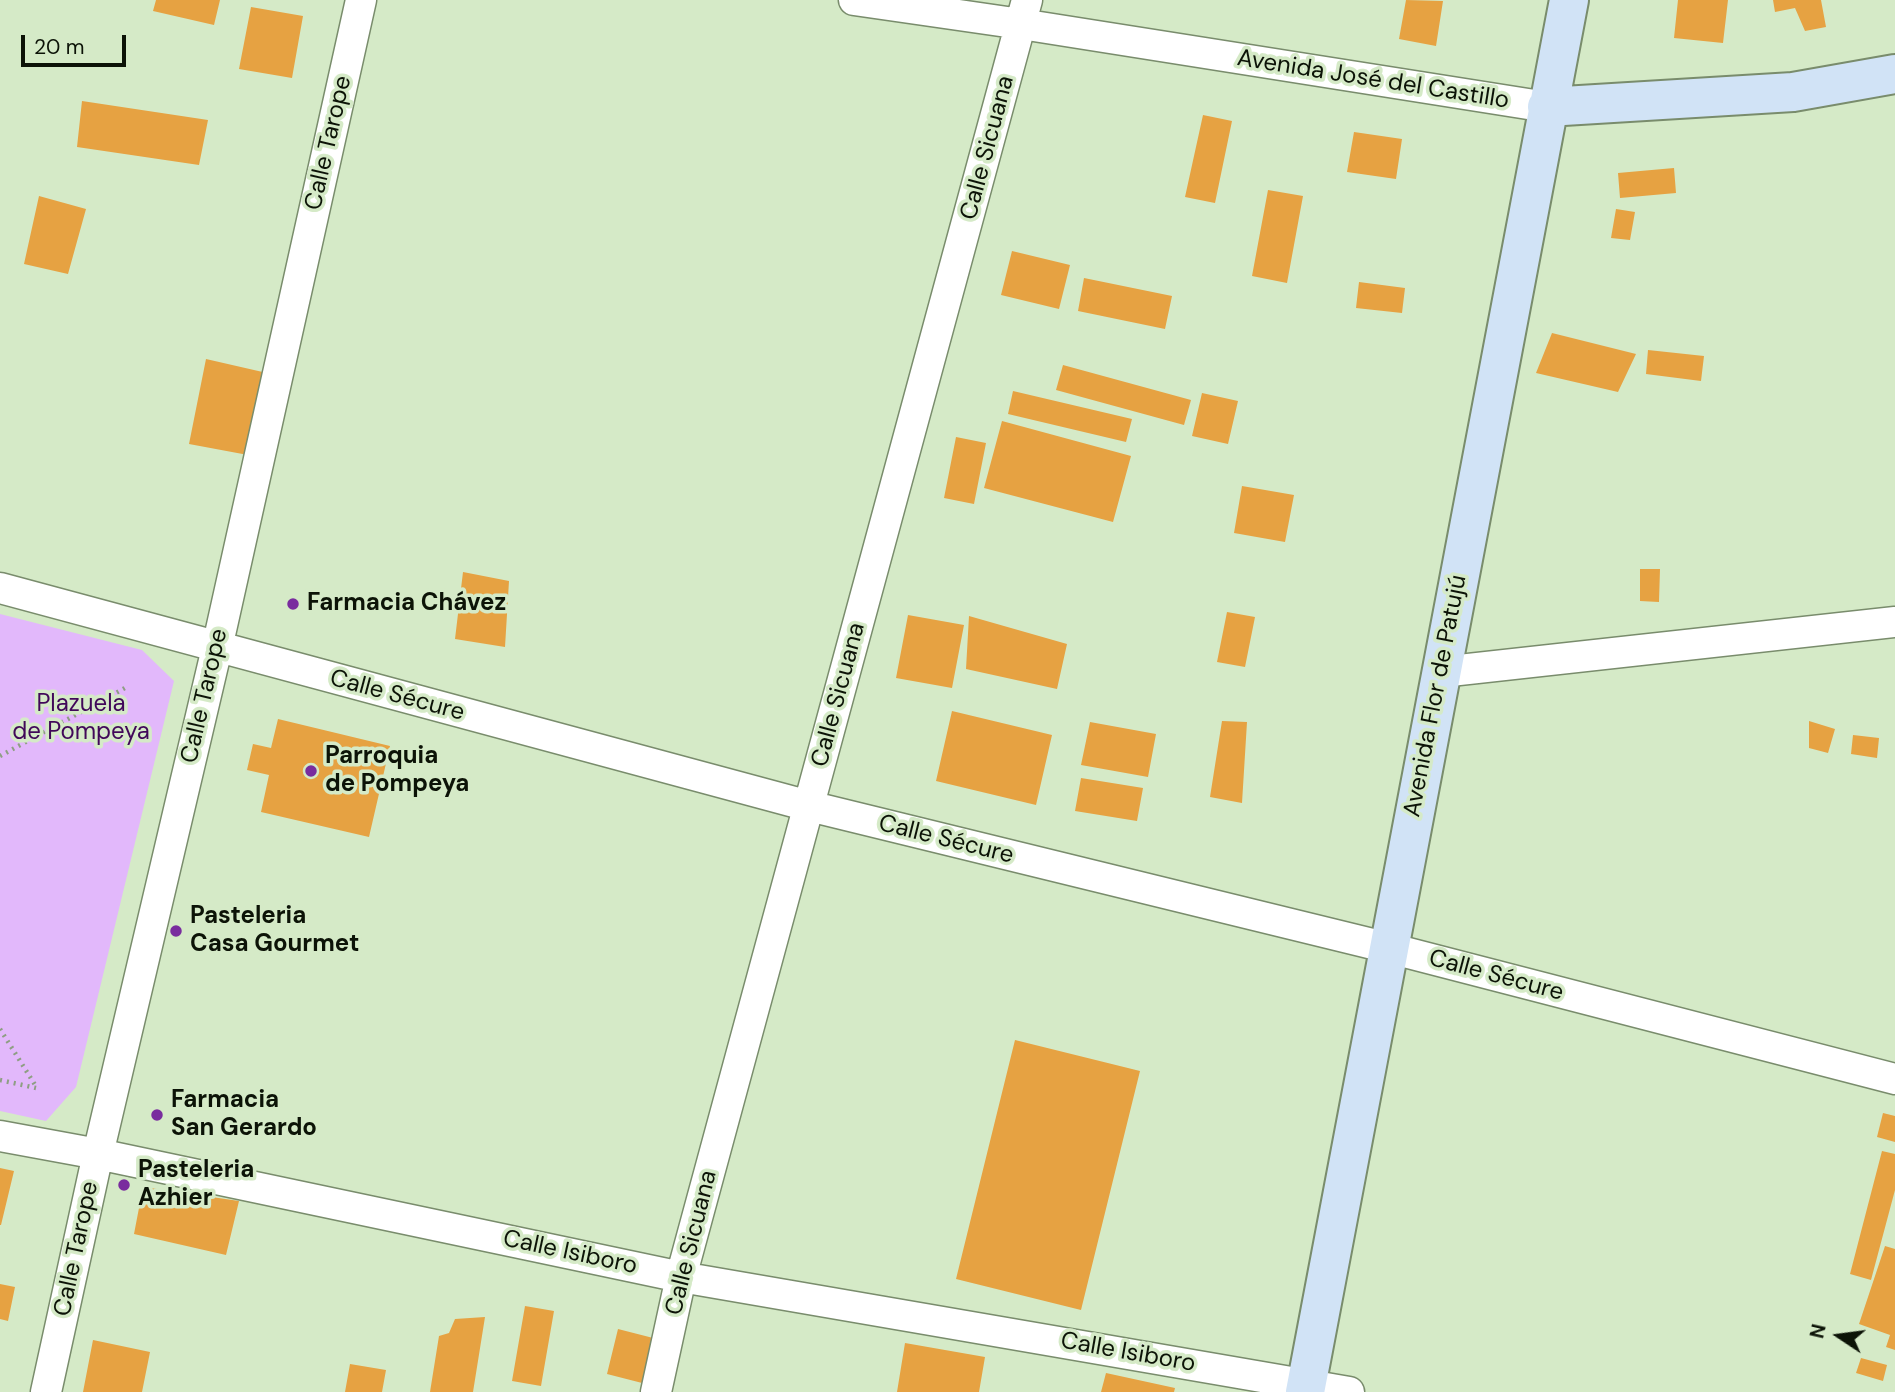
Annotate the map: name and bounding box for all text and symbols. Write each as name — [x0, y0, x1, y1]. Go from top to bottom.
scale bar — [24, 21, 130, 65]
text: 20 m — [34, 33, 85, 61]
street label: Avenida José del Castillo — [1235, 44, 1511, 116]
street label: Calle Tarope — [300, 73, 358, 213]
street label: Calle Sicuana — [955, 73, 1021, 223]
street label: Avenida Flor de Patujú — [1398, 573, 1474, 819]
place label: Farmacia Chávez — [307, 590, 506, 618]
marker: Farmacia Chávez — [285, 596, 301, 612]
street label: Calle Sicuana — [806, 620, 872, 770]
street label: Calle Tarope — [176, 626, 234, 766]
street label: Calle Sécure — [327, 664, 467, 728]
park label: Plazuela de Pompeya — [12, 691, 150, 747]
place label: Parroquia de Pompeya — [325, 743, 469, 799]
marker: Parroquia de Pompeya — [303, 763, 319, 779]
street label: Calle Sécure — [876, 809, 1016, 871]
place label: Pasteleria Casa Gourmet — [190, 903, 359, 959]
marker: Pasteleria Casa Gourmet — [168, 923, 184, 939]
street label: Calle Sécure — [1426, 944, 1566, 1008]
place label: Farmacia San Gerardo — [171, 1087, 317, 1143]
marker: Farmacia San Gerardo — [149, 1107, 165, 1123]
place label: Pasteleria Azhier — [138, 1157, 254, 1213]
street label: Calle Sicuana — [660, 1168, 724, 1318]
marker: Pasteleria Azhier — [116, 1177, 132, 1193]
street label: Calle Tarope — [49, 1179, 105, 1319]
street label: Calle Isiboro — [500, 1225, 640, 1281]
north arrow — [1804, 1301, 1874, 1371]
text: N — [1804, 1322, 1832, 1341]
street label: Calle Isiboro — [1058, 1327, 1198, 1379]

